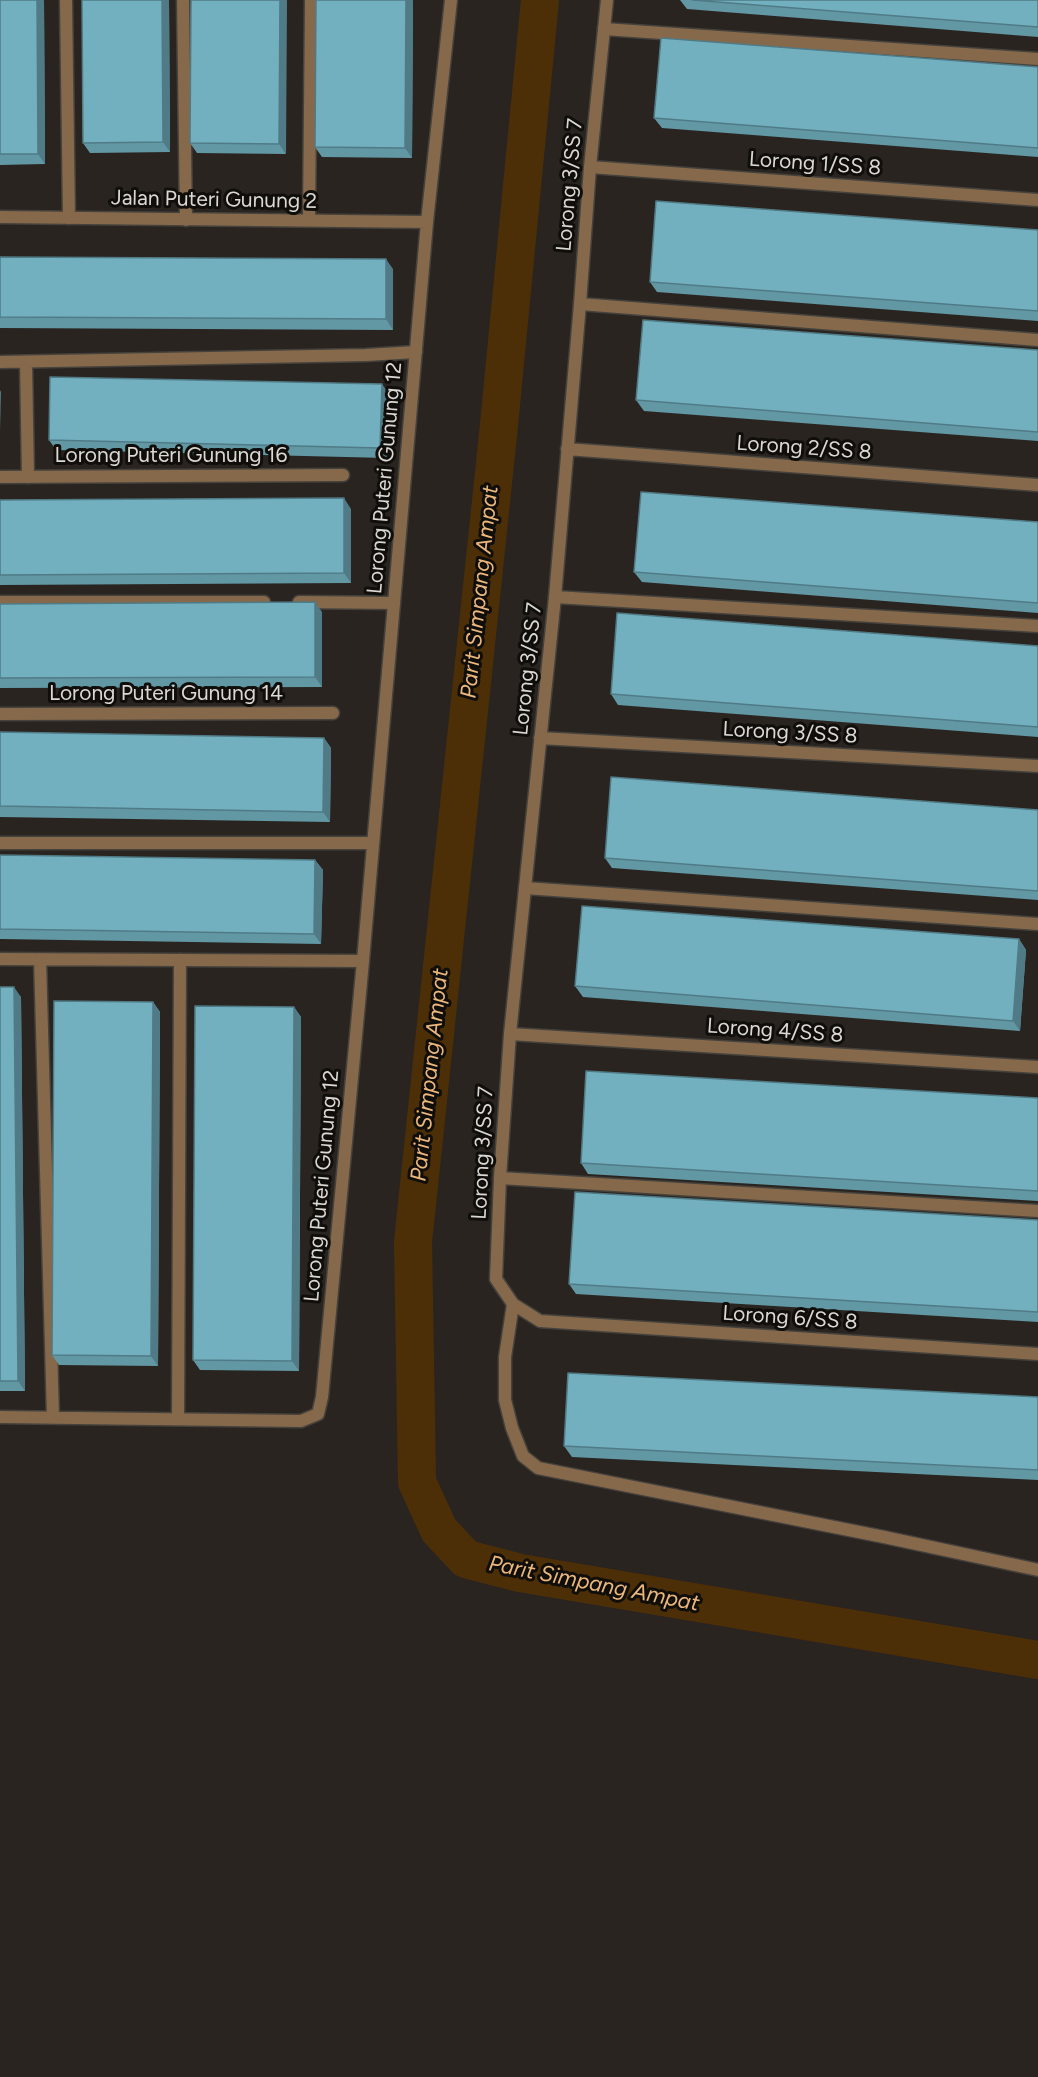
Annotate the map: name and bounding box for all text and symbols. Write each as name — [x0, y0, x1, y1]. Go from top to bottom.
street label: Lorong 3/SS 7 — [552, 117, 588, 253]
street label: Lorong 1/SS 8 — [748, 147, 882, 181]
street label: Jalan Puteri Gunung 2 — [111, 186, 317, 214]
street label: Lorong Puteri Gunung 12 — [362, 361, 408, 595]
street label: Lorong 2/SS 8 — [736, 431, 872, 465]
street label: Lorong Puteri Gunung 16 — [55, 443, 287, 469]
water label: Parit Simpang Ampat — [456, 484, 504, 700]
street label: Lorong 3/SS 7 — [508, 601, 548, 737]
street label: Lorong Puteri Gunung 14 — [49, 681, 283, 707]
street label: Lorong 3/SS 8 — [722, 717, 858, 749]
water label: Parit Simpang Ampat — [406, 967, 454, 1183]
street label: Lorong 4/SS 8 — [706, 1014, 844, 1048]
street label: Lorong Puteri Gunung 12 — [299, 1069, 345, 1303]
street label: Lorong 3/SS 7 — [467, 1086, 499, 1220]
street label: Lorong 6/SS 8 — [722, 1301, 858, 1335]
water label: Parit Simpang Ampat — [486, 1551, 702, 1617]

